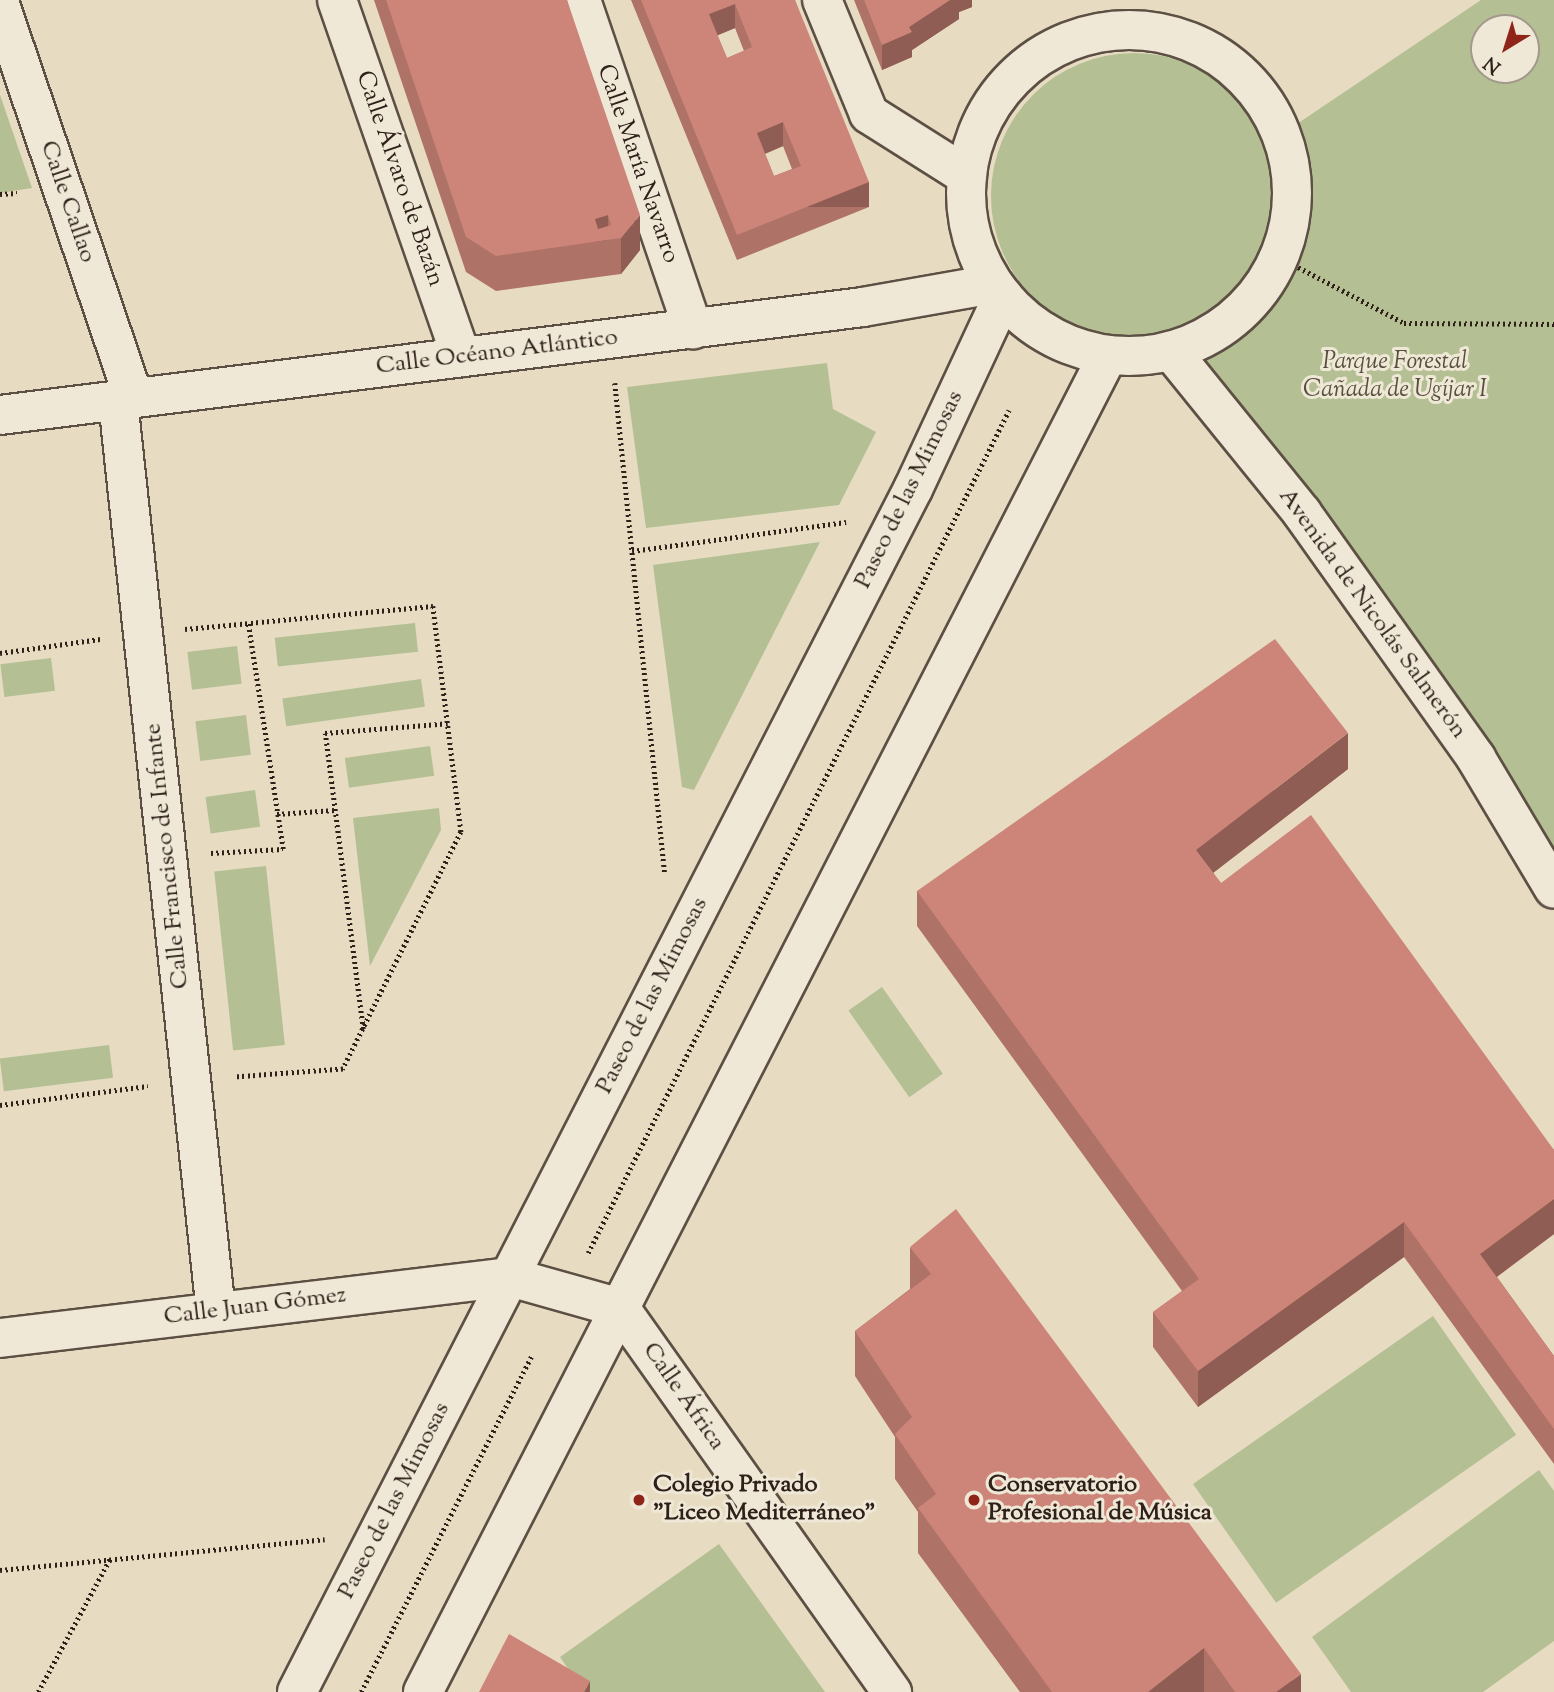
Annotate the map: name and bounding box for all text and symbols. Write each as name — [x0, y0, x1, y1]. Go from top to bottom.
north arrow — [1470, 14, 1540, 84]
text: N — [1479, 49, 1507, 80]
street label: Calle María Navarro — [589, 61, 685, 267]
street label: Calle Álvaro de Bazán — [349, 67, 449, 291]
street label: Calle Callao — [33, 137, 101, 267]
street label: Calle Océano Atlántico — [374, 324, 620, 382]
park label: Parque Forestal Cañada de Ugíjar I — [1303, 349, 1487, 405]
street label: Paseo de las Mimosas — [850, 386, 970, 594]
street label: Avenida de Nicolás Salmerón — [1271, 483, 1473, 745]
street label: Calle Francisco de Infante — [140, 722, 196, 990]
street label: Paseo de las Mimosas — [591, 893, 715, 1099]
street label: Calle Juan Gómez — [162, 1282, 348, 1332]
street label: Calle África — [635, 1338, 731, 1456]
street label: Paseo de las Mimosas — [333, 1398, 457, 1604]
place label: Colegio Privado "Liceo Mediterráneo" — [653, 1472, 876, 1528]
place label: Conservatorio Profesional de Música — [988, 1472, 1212, 1528]
marker: Colegio Privado "Liceo Mediterráneo" — [631, 1492, 647, 1508]
marker: Conservatorio Profesional de Música — [966, 1492, 982, 1508]

